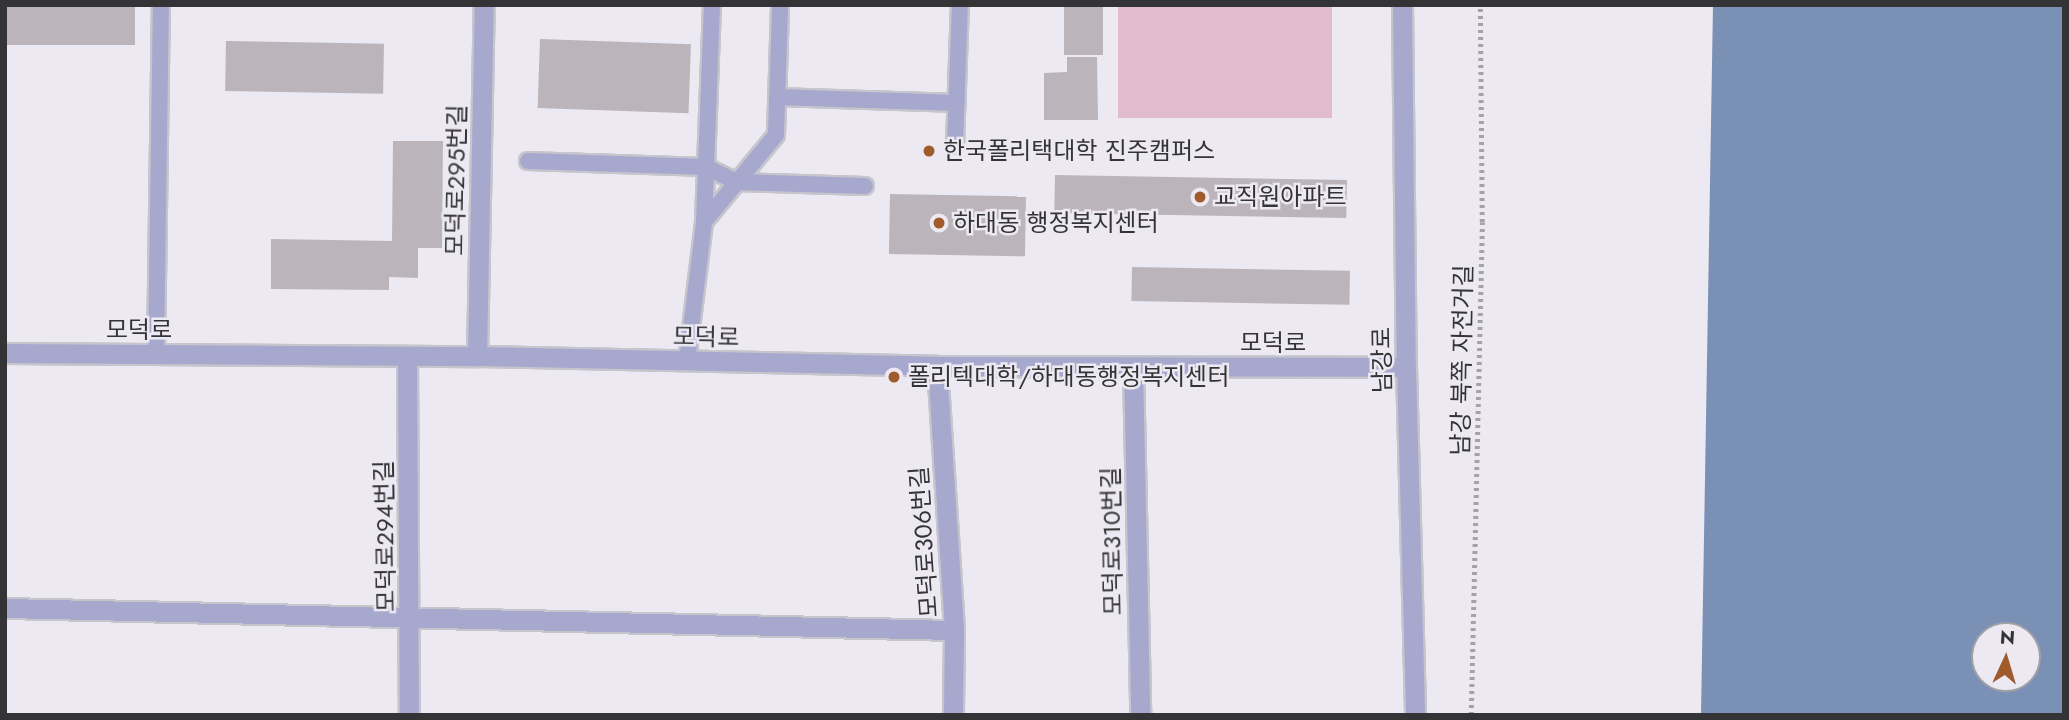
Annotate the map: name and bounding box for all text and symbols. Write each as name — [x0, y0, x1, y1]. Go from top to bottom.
street label: 모덕로295번길 — [440, 104, 472, 256]
place label: 한국폴리택대학 진주캠퍼스 — [943, 137, 1215, 165]
marker: 한국폴리택대학 진주캠퍼스 — [921, 143, 937, 159]
place label: 교직원아파트 — [1214, 183, 1346, 211]
marker: 교직원아파트 — [1192, 189, 1208, 205]
place label: 하대동 행정복지센터 — [953, 209, 1159, 237]
marker: 하대동 행정복지센터 — [931, 215, 947, 231]
street label: 남강 북쪽 자전거길 — [1446, 264, 1478, 456]
street label: 모덕로 — [106, 316, 172, 344]
street label: 모덕로 — [673, 322, 739, 352]
street label: 남강로 — [1367, 327, 1397, 393]
street label: 모덕로 — [1240, 329, 1306, 357]
place label: 폴리텍대학/하대동행정복지센터 — [908, 363, 1229, 391]
marker: 폴리텍대학/하대동행정복지센터 — [886, 369, 902, 385]
street label: 모덕로294번길 — [369, 460, 401, 612]
street label: 모덕로306번길 — [904, 465, 944, 619]
street label: 모덕로310번길 — [1096, 466, 1128, 616]
north arrow — [1971, 622, 2041, 692]
text: N — [1999, 624, 2016, 652]

